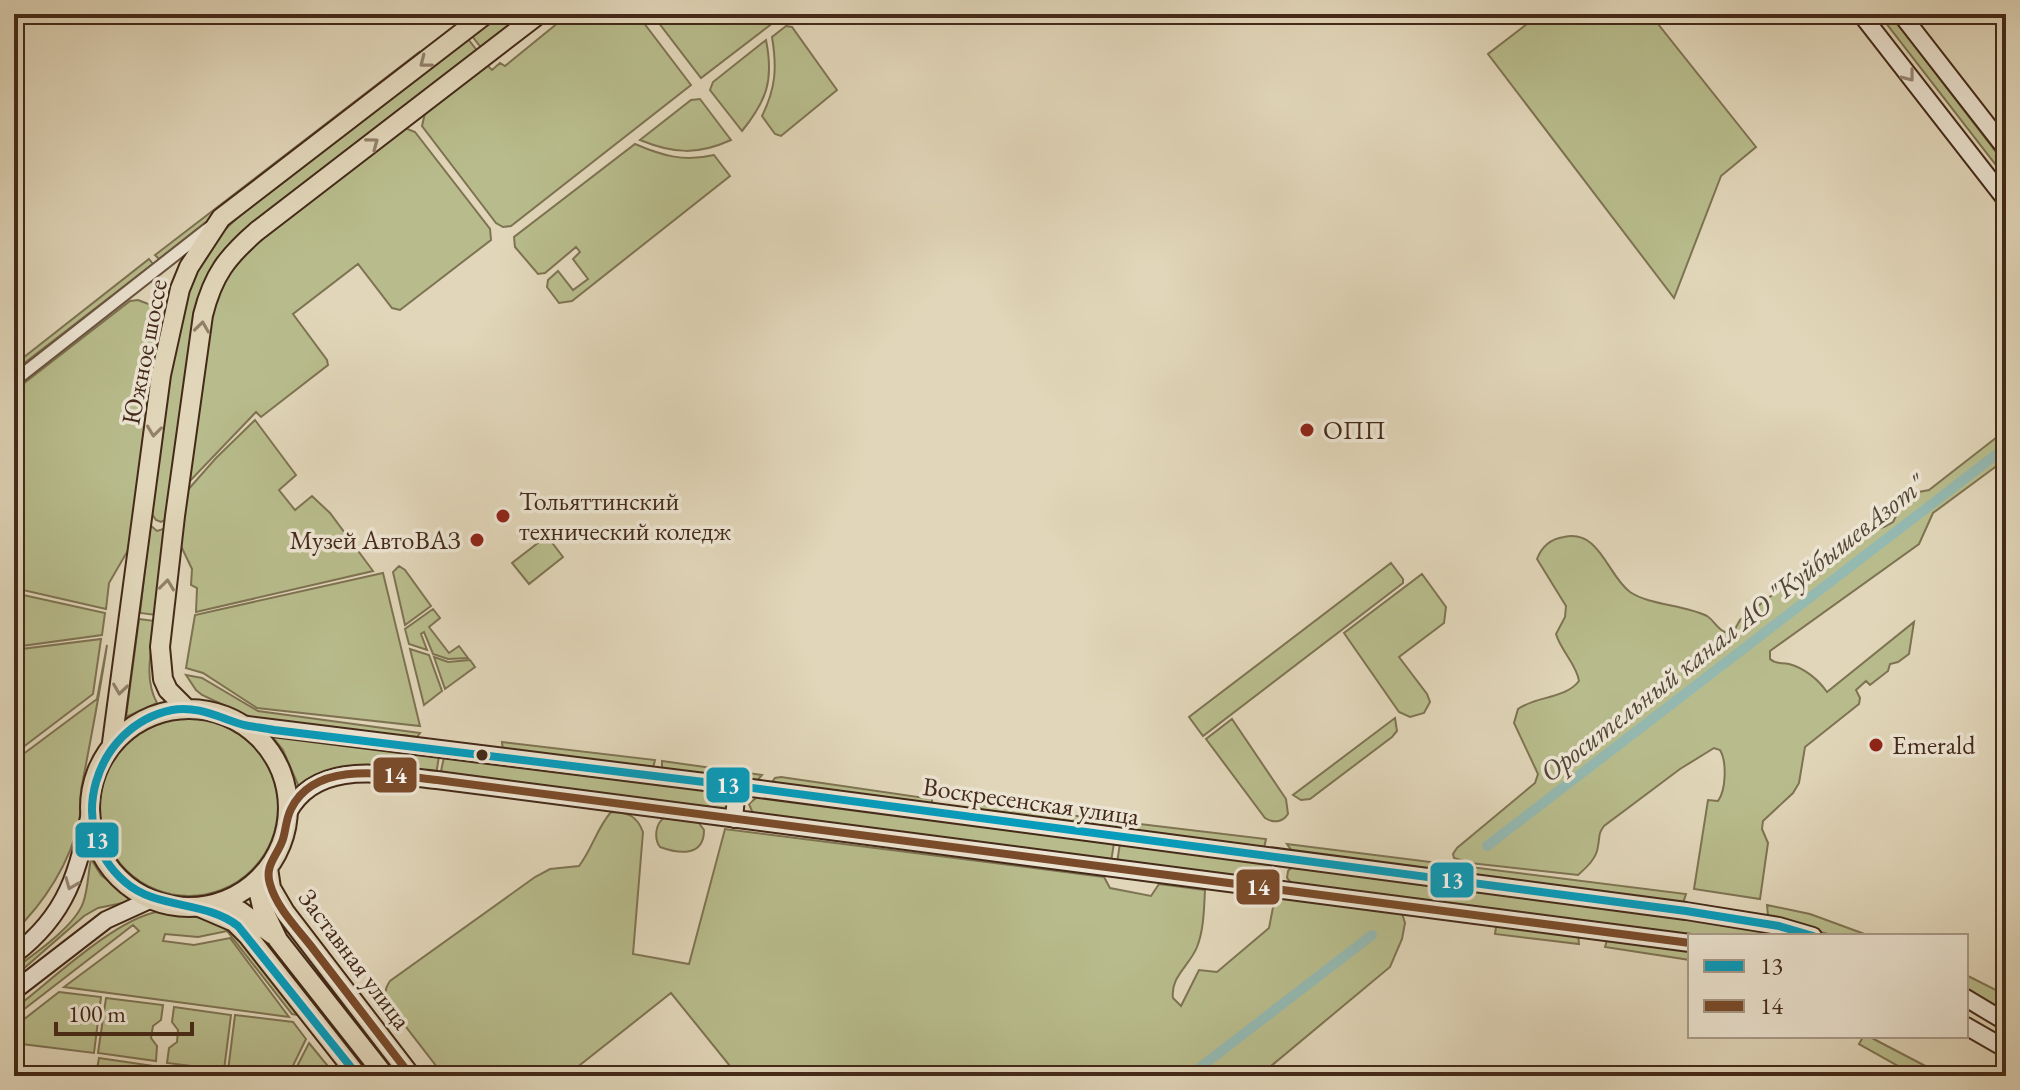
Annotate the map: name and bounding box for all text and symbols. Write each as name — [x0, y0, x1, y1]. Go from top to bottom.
one-way arrow — [419, 52, 434, 66]
one-way arrow — [1900, 67, 1914, 82]
one-way arrow — [364, 139, 379, 153]
street label: Южное шоссе — [113, 276, 175, 428]
one-way arrow — [193, 320, 210, 334]
place label: ОПП — [1323, 413, 1386, 447]
marker: ОПП — [1298, 421, 1316, 439]
one-way arrow — [146, 424, 163, 438]
water label: Оросительный канал АО "КуйбышевАзот" — [1532, 465, 1934, 789]
place label: Тольяттинский технический коледж — [519, 484, 732, 548]
marker: Тольяттинский технический коледж — [494, 507, 512, 525]
place label: Музей АвтоВАЗ — [290, 523, 461, 557]
marker: Музей АвтоВАЗ — [468, 531, 486, 549]
one-way arrow — [158, 578, 175, 591]
one-way arrow — [112, 682, 129, 696]
place label: Emerald — [1892, 728, 1976, 762]
marker: Emerald — [1867, 736, 1885, 754]
unlabelled marker — [474, 747, 490, 763]
line badge: 14 — [372, 756, 418, 794]
text: 14 — [383, 761, 407, 790]
line badge: 13 — [705, 766, 751, 804]
street label: Воскресенская улица — [921, 769, 1142, 833]
text: 13 — [716, 771, 740, 800]
line badge: 13 — [74, 821, 120, 859]
text: 13 — [85, 826, 109, 855]
line badge: 13 — [1429, 861, 1475, 899]
text: 13 — [1440, 866, 1464, 895]
line badge: 14 — [1235, 868, 1281, 906]
text: 14 — [1246, 873, 1270, 902]
one-way arrow — [65, 876, 81, 890]
street label: Заставная улица — [291, 882, 419, 1037]
legend — [1688, 934, 1968, 1038]
text: 13 — [1760, 950, 1783, 981]
scale bar — [56, 986, 192, 1036]
text: 14 — [1760, 990, 1784, 1021]
text: 100 m — [68, 998, 126, 1029]

